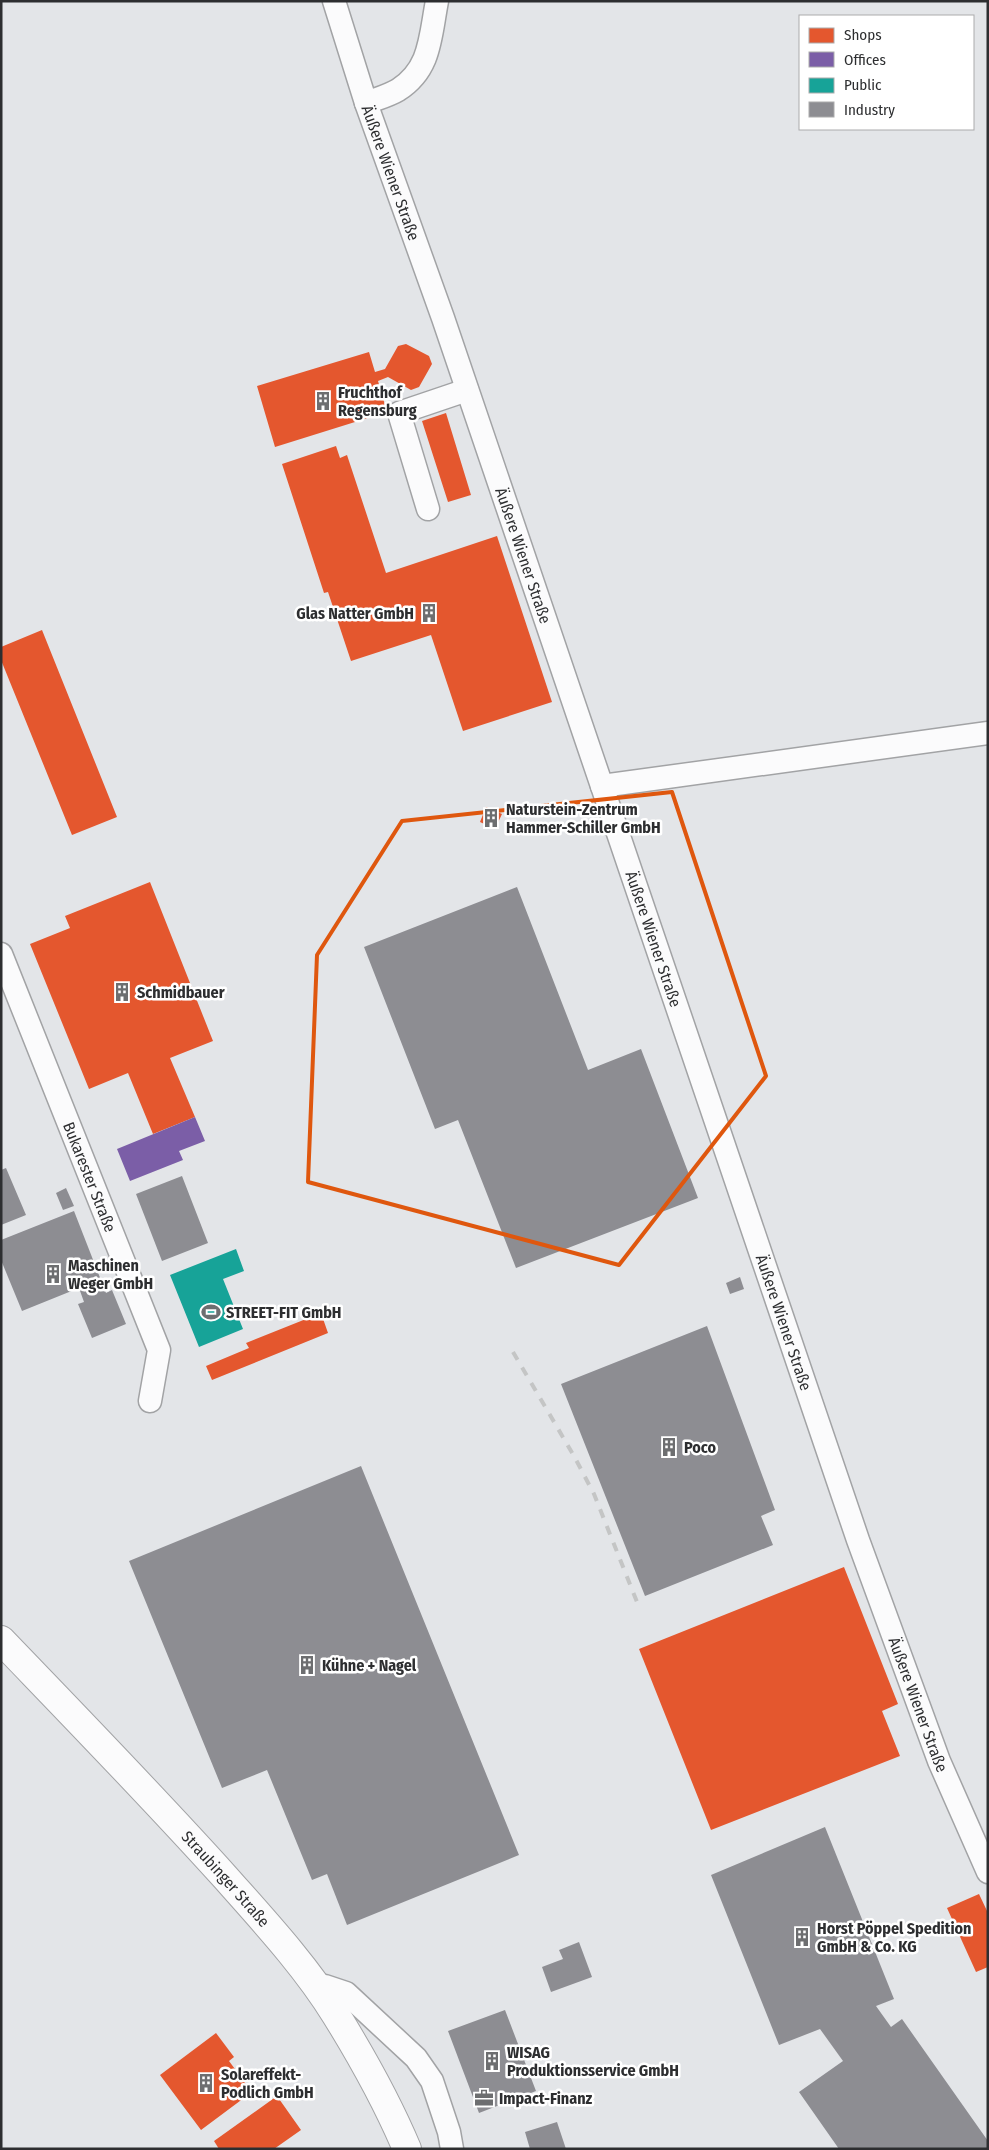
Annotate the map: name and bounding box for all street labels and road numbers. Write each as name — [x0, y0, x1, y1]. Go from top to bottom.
street label: Äußere Wiener Straße — [358, 103, 424, 243]
street label: Äußere Wiener Straße — [492, 485, 556, 626]
street label: Äußere Wiener Straße — [622, 868, 686, 1009]
street label: Bukarester Straße — [59, 1119, 120, 1235]
street label: Äußere Wiener Straße — [752, 1252, 816, 1393]
street label: Äußere Wiener Straße — [885, 1634, 952, 1775]
street label: Straubinger Straße — [178, 1827, 274, 1931]

